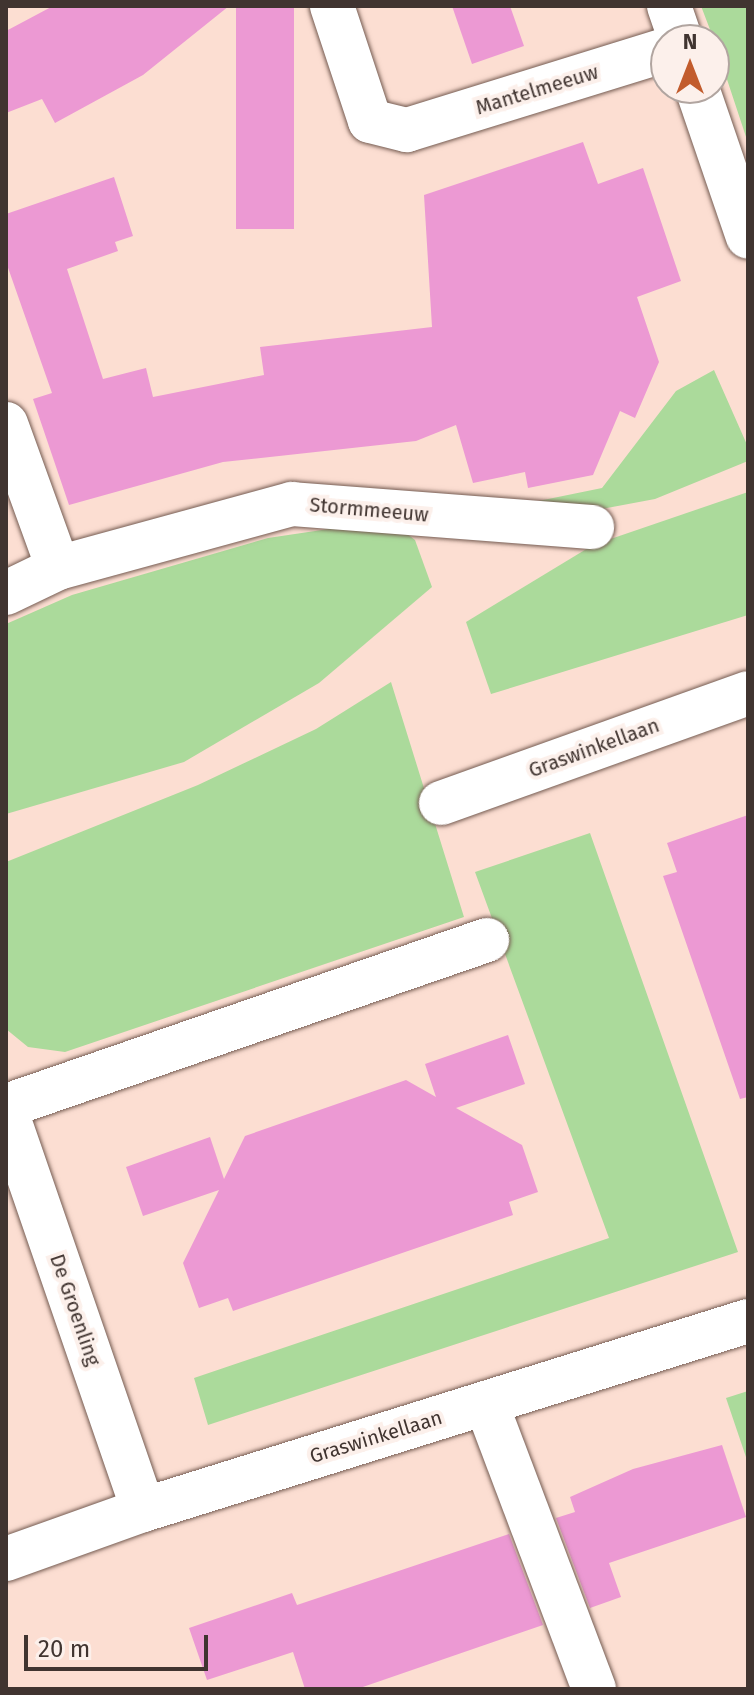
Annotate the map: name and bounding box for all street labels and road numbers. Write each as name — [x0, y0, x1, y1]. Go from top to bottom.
street label: Mantelmeeuw — [473, 60, 601, 120]
street label: Stormmeeuw — [309, 493, 429, 527]
street label: Graswinkellaan — [525, 713, 663, 783]
street label: De Groenling — [45, 1251, 105, 1369]
street label: Graswinkellaan — [307, 1405, 445, 1469]

